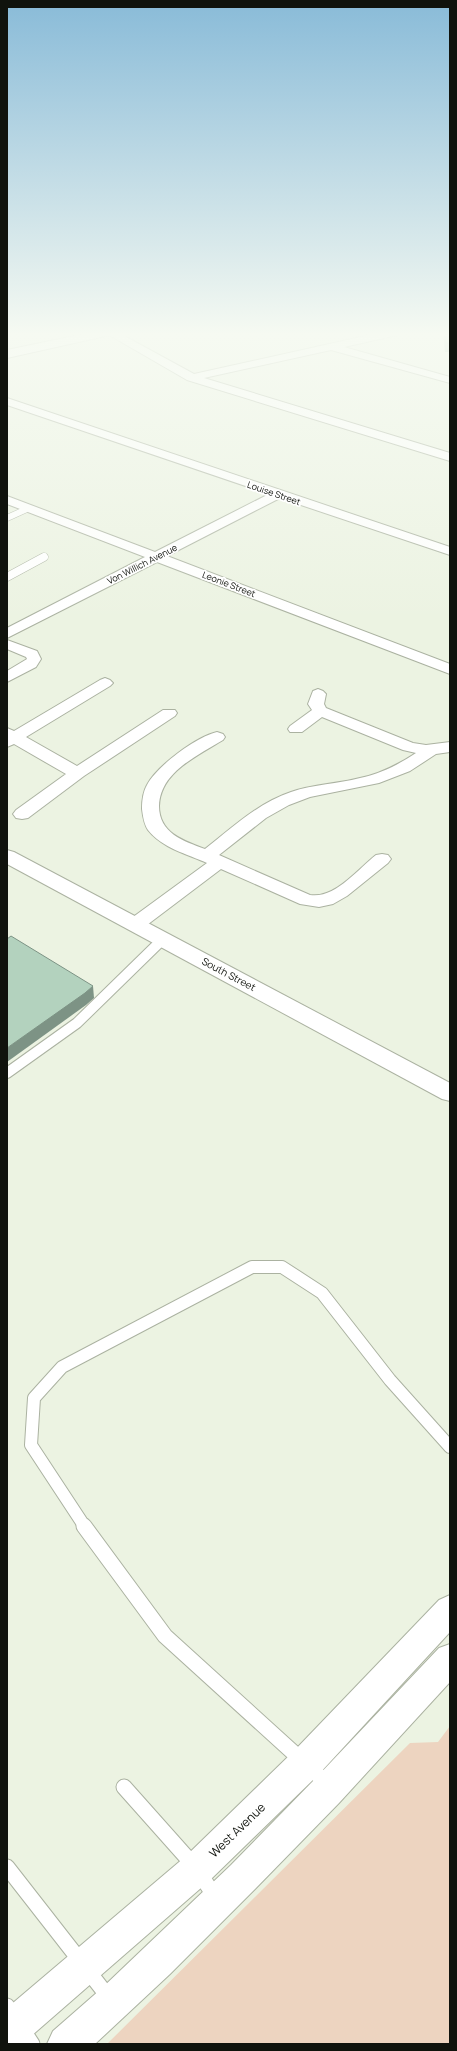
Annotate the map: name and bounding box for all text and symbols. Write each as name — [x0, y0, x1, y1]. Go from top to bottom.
street label: Louise Street — [246, 478, 303, 508]
street label: Von Willich Avenue — [105, 541, 179, 587]
street label: Leonie Street — [200, 568, 258, 600]
street label: South Street — [200, 954, 258, 994]
street label: West Avenue — [205, 1799, 269, 1861]

